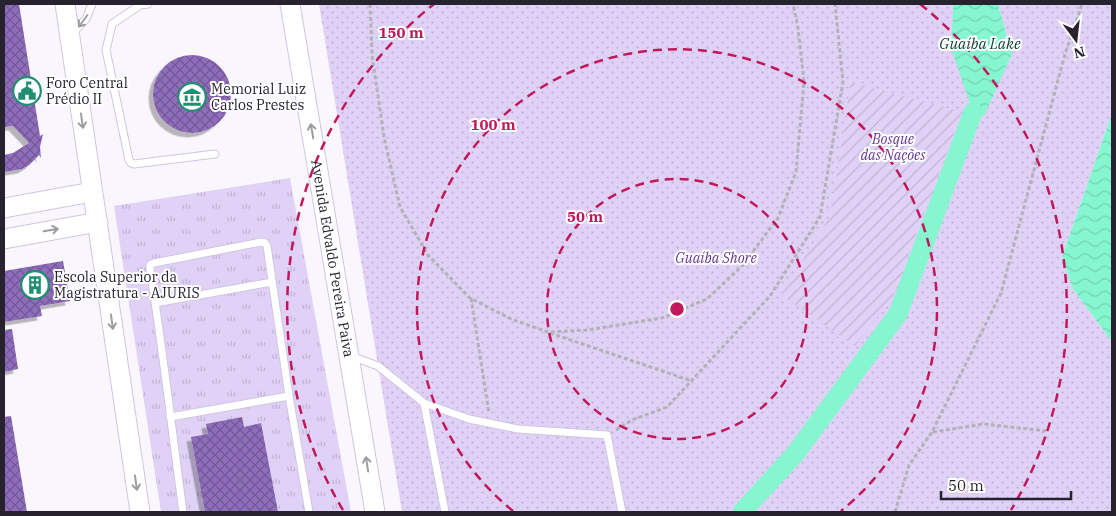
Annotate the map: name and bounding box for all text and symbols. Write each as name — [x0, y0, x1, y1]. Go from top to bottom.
one-way arrow — [78, 14, 88, 28]
north arrow — [1051, 15, 1101, 65]
text: 150 m — [378, 23, 424, 42]
water label: Guaíba Lake — [939, 34, 1021, 53]
text: N — [1072, 42, 1087, 63]
place label: Foro Central Prédio II — [46, 74, 128, 108]
public building icon: Foro Central Prédio II — [12, 76, 42, 106]
place label: Memorial Luiz Carlos Prestes — [211, 80, 306, 114]
museum icon: Memorial Luiz Carlos Prestes — [177, 82, 207, 112]
one-way arrow — [78, 113, 88, 129]
text: 100 m — [470, 115, 516, 134]
one-way arrow — [306, 124, 316, 140]
park label: Bosque das Nações — [860, 130, 926, 164]
street label: Avenida Edvaldo Pereira Paiva — [307, 158, 358, 359]
text: 50 m — [567, 207, 603, 226]
one-way arrow — [42, 225, 58, 235]
park label: Guaíba Shore — [675, 249, 758, 267]
place label: Escola Superior da Magistratura - AJURIS — [54, 268, 200, 302]
building icon: Escola Superior da Magistratura - AJURIS — [20, 270, 50, 300]
centre of rings — [668, 300, 686, 318]
one-way arrow — [108, 314, 118, 330]
one-way arrow — [362, 456, 372, 472]
scale bar — [941, 468, 1071, 500]
one-way arrow — [131, 475, 141, 491]
text: 50 m — [948, 476, 984, 495]

